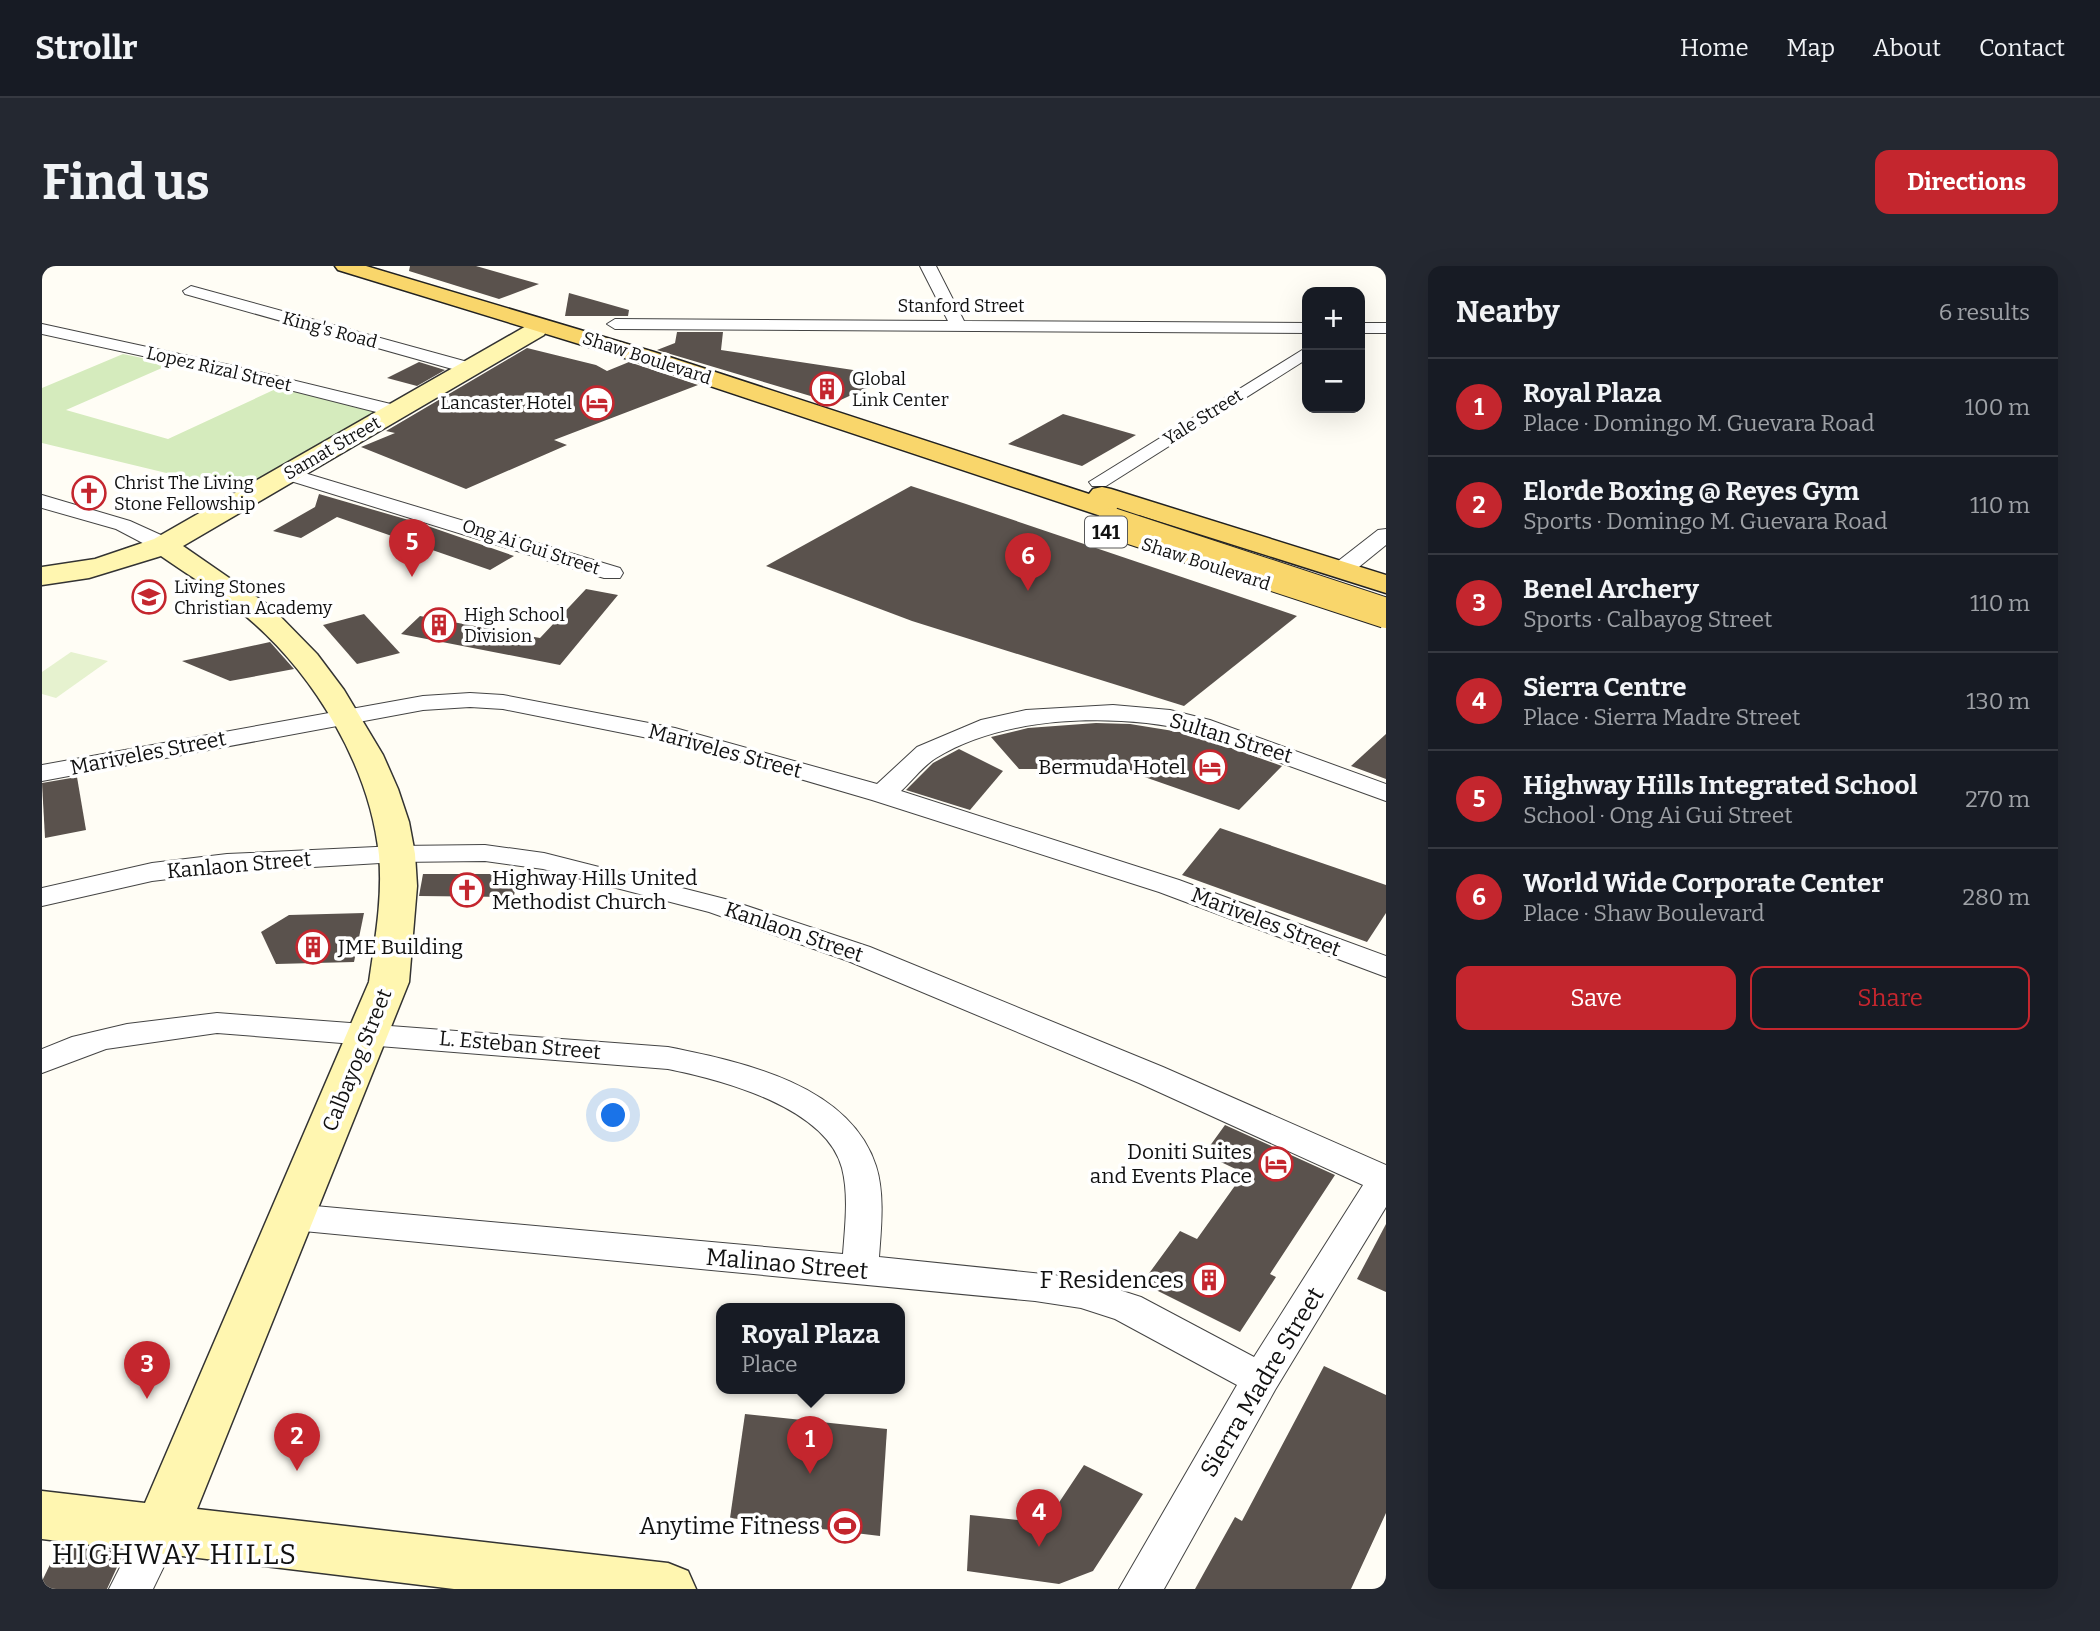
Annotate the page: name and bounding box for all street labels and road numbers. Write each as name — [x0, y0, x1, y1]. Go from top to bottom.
street label: Stanford Street — [897, 295, 1025, 317]
street label: King's Road — [280, 307, 380, 353]
street label: Shaw Boulevard — [580, 327, 715, 389]
street label: Lopez Rizal Street — [144, 342, 294, 396]
street label: Yale Street — [1159, 384, 1247, 450]
street label: Samat Street — [280, 411, 385, 485]
street label: Ong Ai Gui Street — [459, 514, 603, 580]
road number: 141 — [1085, 516, 1127, 548]
street label: Shaw Boulevard — [1139, 533, 1274, 595]
street label: Sultan Street — [1166, 707, 1296, 769]
street label: Mariveles Street — [645, 718, 805, 784]
street label: Mariveles Street — [68, 725, 228, 781]
street label: Kanlaon Street — [166, 846, 313, 884]
street label: Mariveles Street — [1188, 882, 1345, 963]
street label: Kanlaon Street — [721, 896, 867, 968]
street label: Calbayog Street — [317, 984, 398, 1135]
street label: L. Esteban Street — [438, 1025, 602, 1065]
street label: Malinao Street — [705, 1243, 870, 1285]
street label: Sierra Madre Street — [1194, 1282, 1330, 1482]

